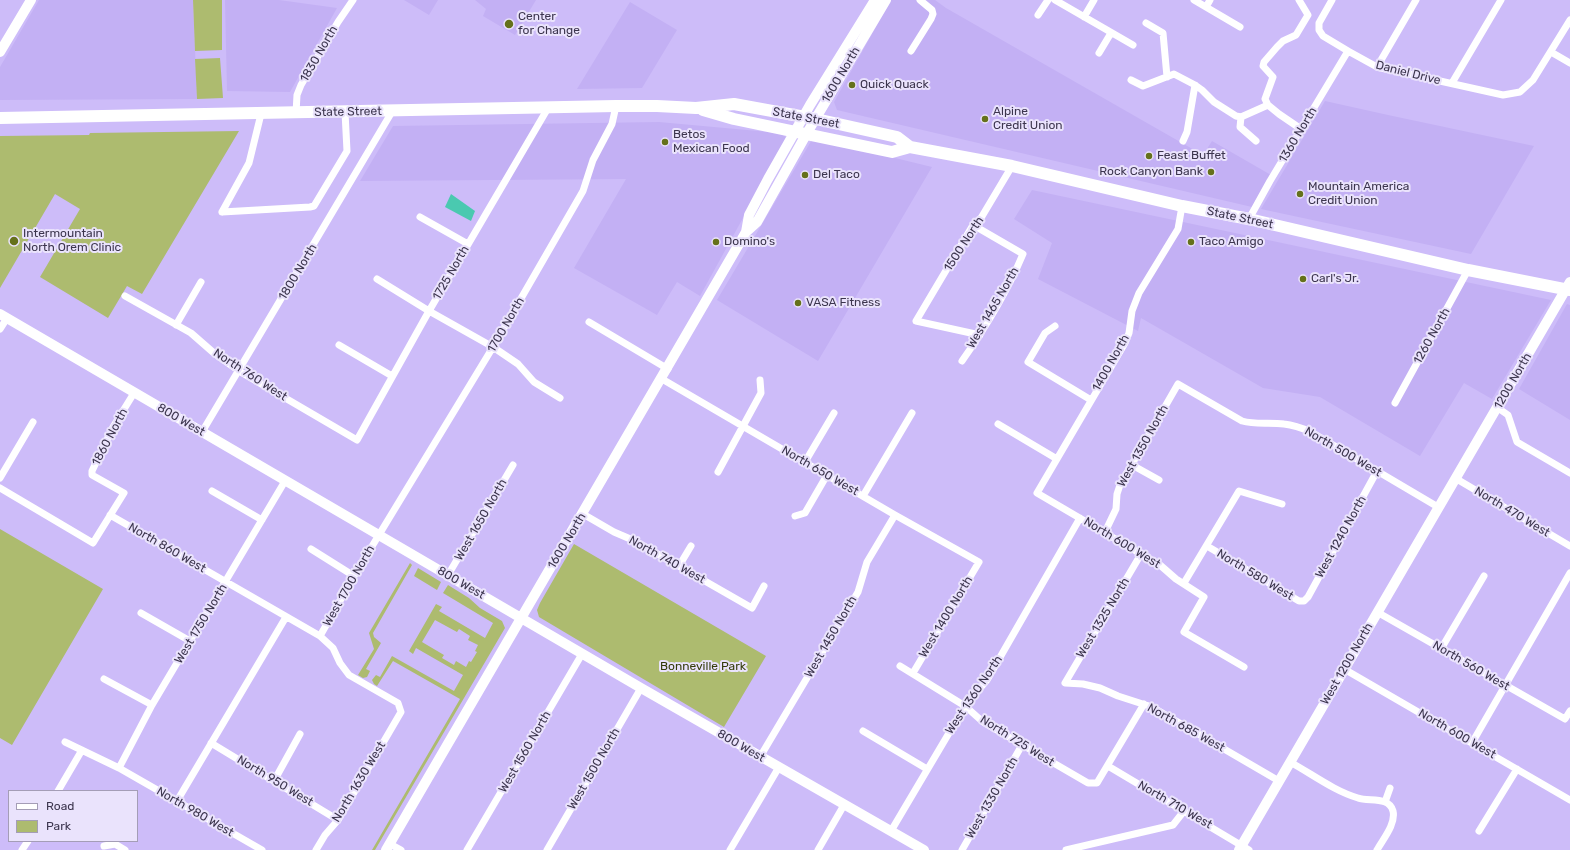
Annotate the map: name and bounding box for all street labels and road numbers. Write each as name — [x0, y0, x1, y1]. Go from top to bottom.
street label: 1830 North — [297, 23, 341, 85]
street label: 1600 North — [819, 45, 863, 105]
street label: Daniel Drive — [1374, 58, 1442, 88]
street label: State Street — [314, 104, 382, 120]
street label: State Street — [771, 104, 841, 132]
street label: 1360 North — [1276, 105, 1320, 165]
street label: State Street — [1205, 204, 1275, 232]
street label: 1500 North — [941, 214, 987, 274]
street label: 1800 North — [276, 241, 320, 303]
street label: 1725 North — [430, 243, 472, 303]
street label: West 1465 North — [964, 265, 1022, 351]
street label: 1700 North — [484, 295, 528, 355]
street label: 1260 North — [1411, 305, 1453, 367]
street label: 1400 North — [1090, 332, 1132, 394]
street label: North 760 West — [210, 346, 290, 404]
street label: 1200 North — [1491, 350, 1535, 412]
street label: 800 West — [155, 401, 207, 439]
street label: West 1350 North — [1114, 402, 1172, 490]
street label: 1860 North — [89, 406, 131, 468]
street label: North 500 West — [1302, 424, 1384, 480]
street label: North 650 West — [779, 443, 861, 499]
street label: West 1650 North — [452, 477, 510, 563]
street label: North 470 West — [1472, 484, 1552, 540]
street label: West 1240 North — [1312, 493, 1370, 581]
street label: 1600 North — [545, 511, 589, 571]
street label: North 600 West — [1081, 514, 1163, 572]
street label: North 860 West — [126, 520, 208, 576]
street label: North 740 West — [626, 533, 708, 587]
street label: West 1700 North — [320, 543, 378, 629]
street label: North 580 West — [1214, 546, 1296, 604]
street label: 800 West — [435, 564, 487, 602]
street label: West 1400 North — [916, 574, 976, 660]
street label: West 1325 North — [1073, 575, 1133, 661]
street label: West 1750 North — [171, 581, 231, 667]
street label: West 1450 North — [802, 594, 860, 680]
street label: West 1200 North — [1318, 621, 1376, 707]
street label: North 560 West — [1430, 638, 1512, 694]
street label: West 1360 North — [942, 653, 1006, 737]
street label: North 685 West — [1145, 701, 1227, 755]
street label: North 600 West — [1416, 706, 1498, 762]
street label: West 1560 North — [496, 709, 554, 795]
street label: North 725 West — [977, 712, 1057, 770]
street label: West 1500 North — [565, 726, 623, 812]
street label: 800 West — [715, 727, 767, 765]
street label: North 1630 West — [329, 739, 389, 825]
street label: North 950 West — [234, 753, 316, 809]
street label: West 1330 North — [963, 755, 1021, 841]
street label: North 710 West — [1135, 778, 1215, 832]
street label: North 980 West — [154, 784, 236, 840]

